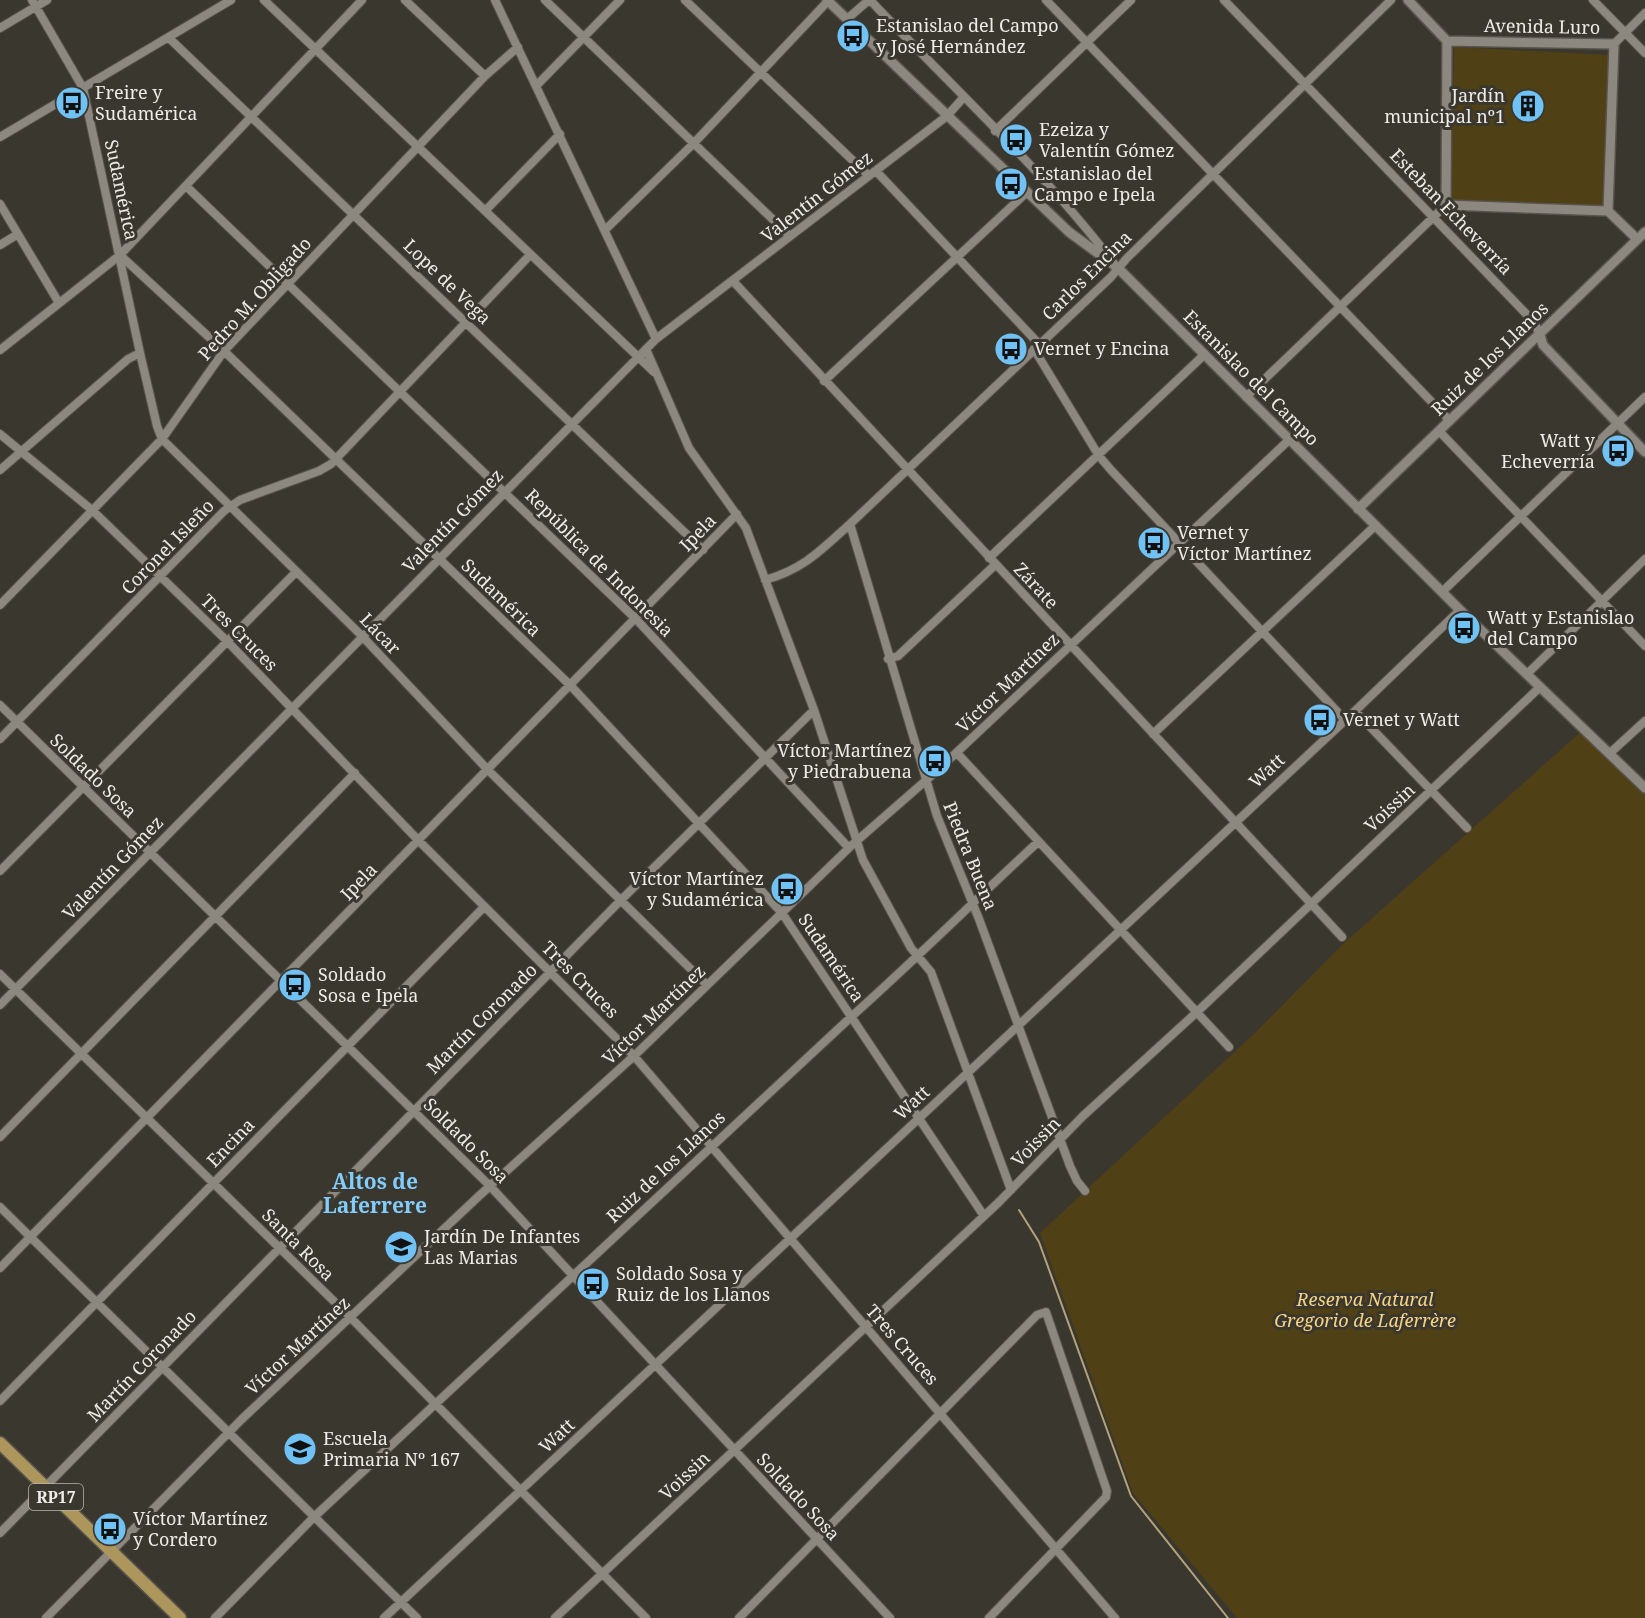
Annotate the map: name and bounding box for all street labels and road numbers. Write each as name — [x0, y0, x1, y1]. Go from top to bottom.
street label: Avenida Luro — [1484, 13, 1600, 39]
street label: Sudamérica — [100, 137, 144, 242]
street label: Esteban Echeverría — [1385, 143, 1518, 280]
street label: Valentín Gómez — [756, 145, 877, 247]
street label: Carlos Encina — [1036, 225, 1136, 325]
street label: Pedro M. Obligado — [192, 232, 316, 365]
street label: Lope de Vega — [399, 233, 497, 329]
street label: Ruiz de los Llanos — [1426, 296, 1553, 420]
street label: Estanislao del Campo — [1179, 304, 1325, 450]
street label: Valentín Gómez — [397, 463, 508, 577]
street label: República de Indonesia — [520, 483, 679, 642]
street label: Coronel Isleño — [116, 493, 219, 599]
street label: Ipela — [674, 508, 721, 556]
street label: Sudamérica — [457, 553, 547, 641]
street label: Zárate — [1009, 557, 1064, 614]
street label: Tres Cruces — [196, 589, 283, 676]
street label: Lácar — [355, 607, 407, 660]
street label: Víctor Martínez — [951, 627, 1064, 738]
street label: Soldado Sosa — [45, 728, 142, 823]
street label: Watt — [1243, 748, 1289, 793]
street label: Voissin — [1359, 777, 1420, 837]
street label: Piedra Buena — [938, 798, 1004, 913]
street label: Valentín Gómez — [57, 810, 168, 924]
street label: Ipela — [335, 857, 382, 905]
street label: Sudamérica — [793, 908, 870, 1007]
street label: Tres Cruces — [537, 936, 624, 1023]
street label: Martín Coronado — [421, 958, 542, 1079]
street label: Víctor Martínez — [597, 959, 710, 1070]
street label: Watt — [888, 1080, 934, 1125]
street label: Soldado Sosa — [419, 1092, 515, 1188]
street label: Ruiz de los Llanos — [601, 1105, 730, 1228]
street label: Voissin — [1006, 1111, 1065, 1172]
street label: Encina — [201, 1113, 259, 1172]
street label: Santa Rosa — [257, 1203, 340, 1286]
street label: Víctor Martínez — [240, 1291, 355, 1400]
street label: Tres Cruces — [861, 1299, 944, 1390]
street label: Martín Coronado — [81, 1304, 201, 1427]
street label: Watt — [533, 1413, 579, 1458]
street label: Voissin — [654, 1445, 715, 1505]
street label: Soldado Sosa — [752, 1447, 846, 1545]
road number: RP17 — [29, 1484, 83, 1510]

